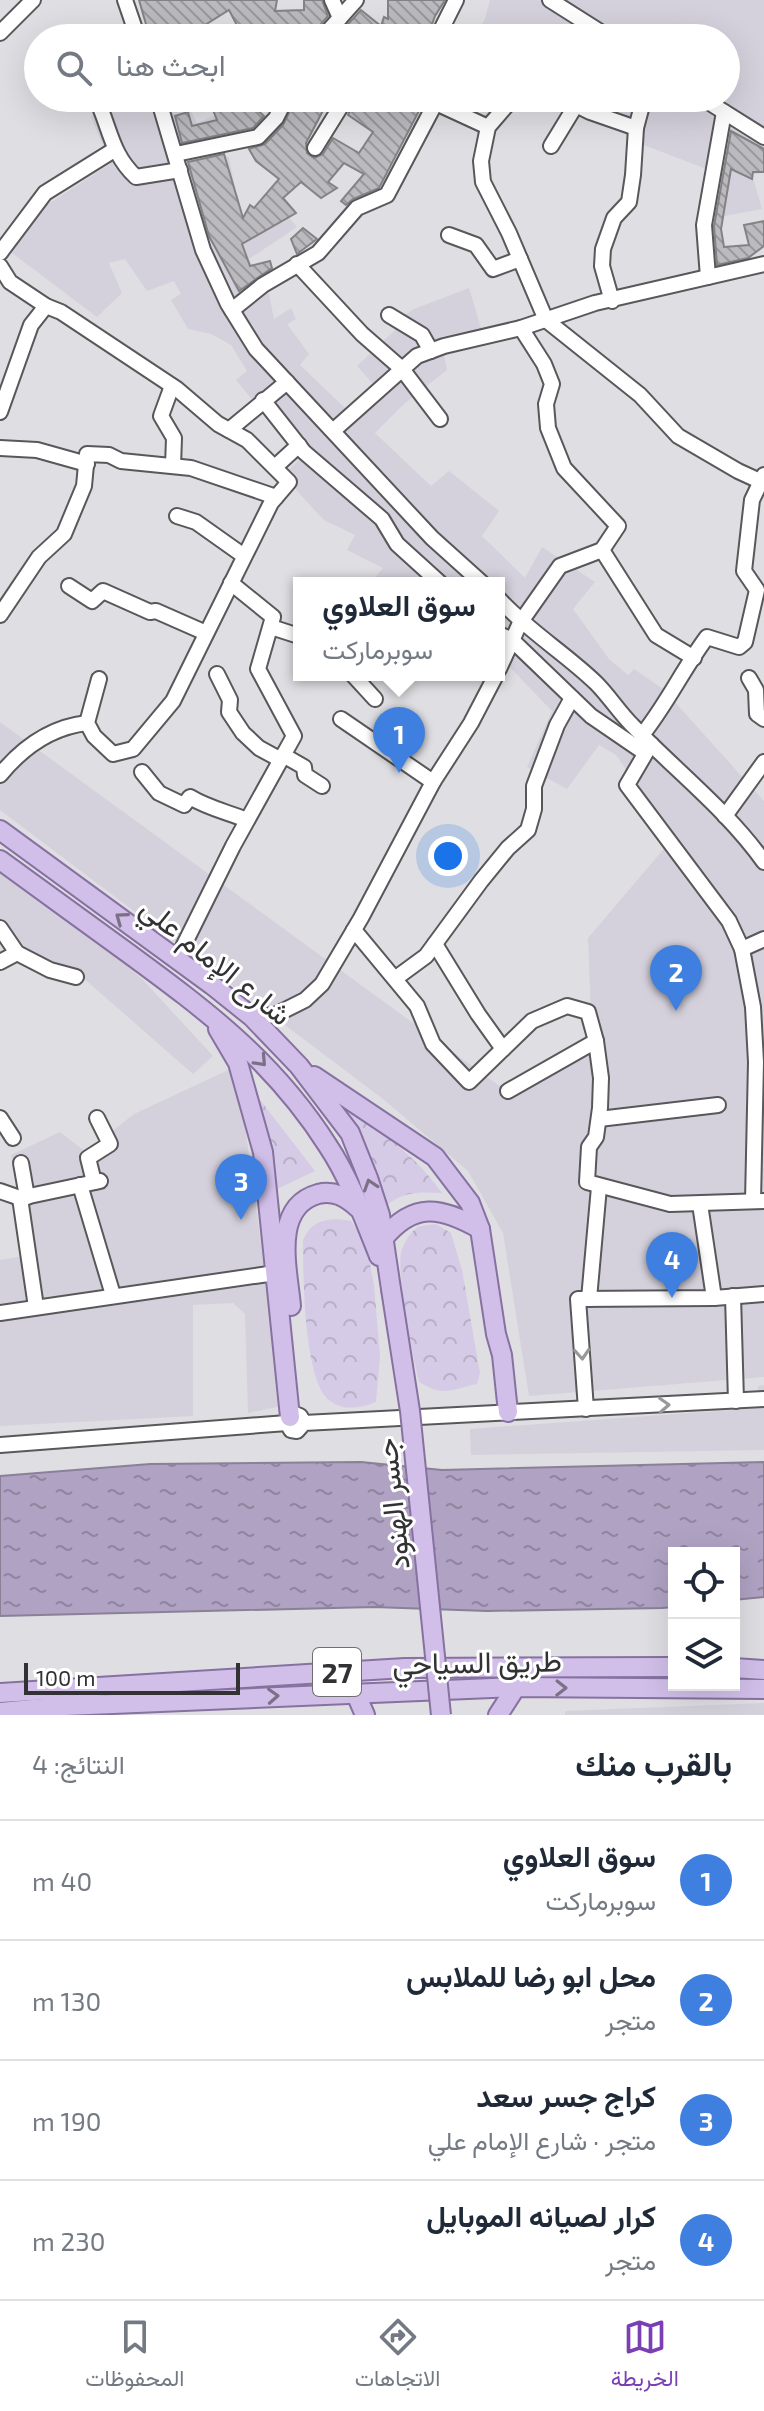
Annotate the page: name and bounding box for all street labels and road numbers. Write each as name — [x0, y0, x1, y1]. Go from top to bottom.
street label: شارع الإمام علي — [129, 888, 300, 1038]
street label: جسر الهنود — [366, 1436, 418, 1572]
street label: طريق السياحي — [392, 1642, 562, 1688]
road number: 27 — [313, 1648, 361, 1696]

